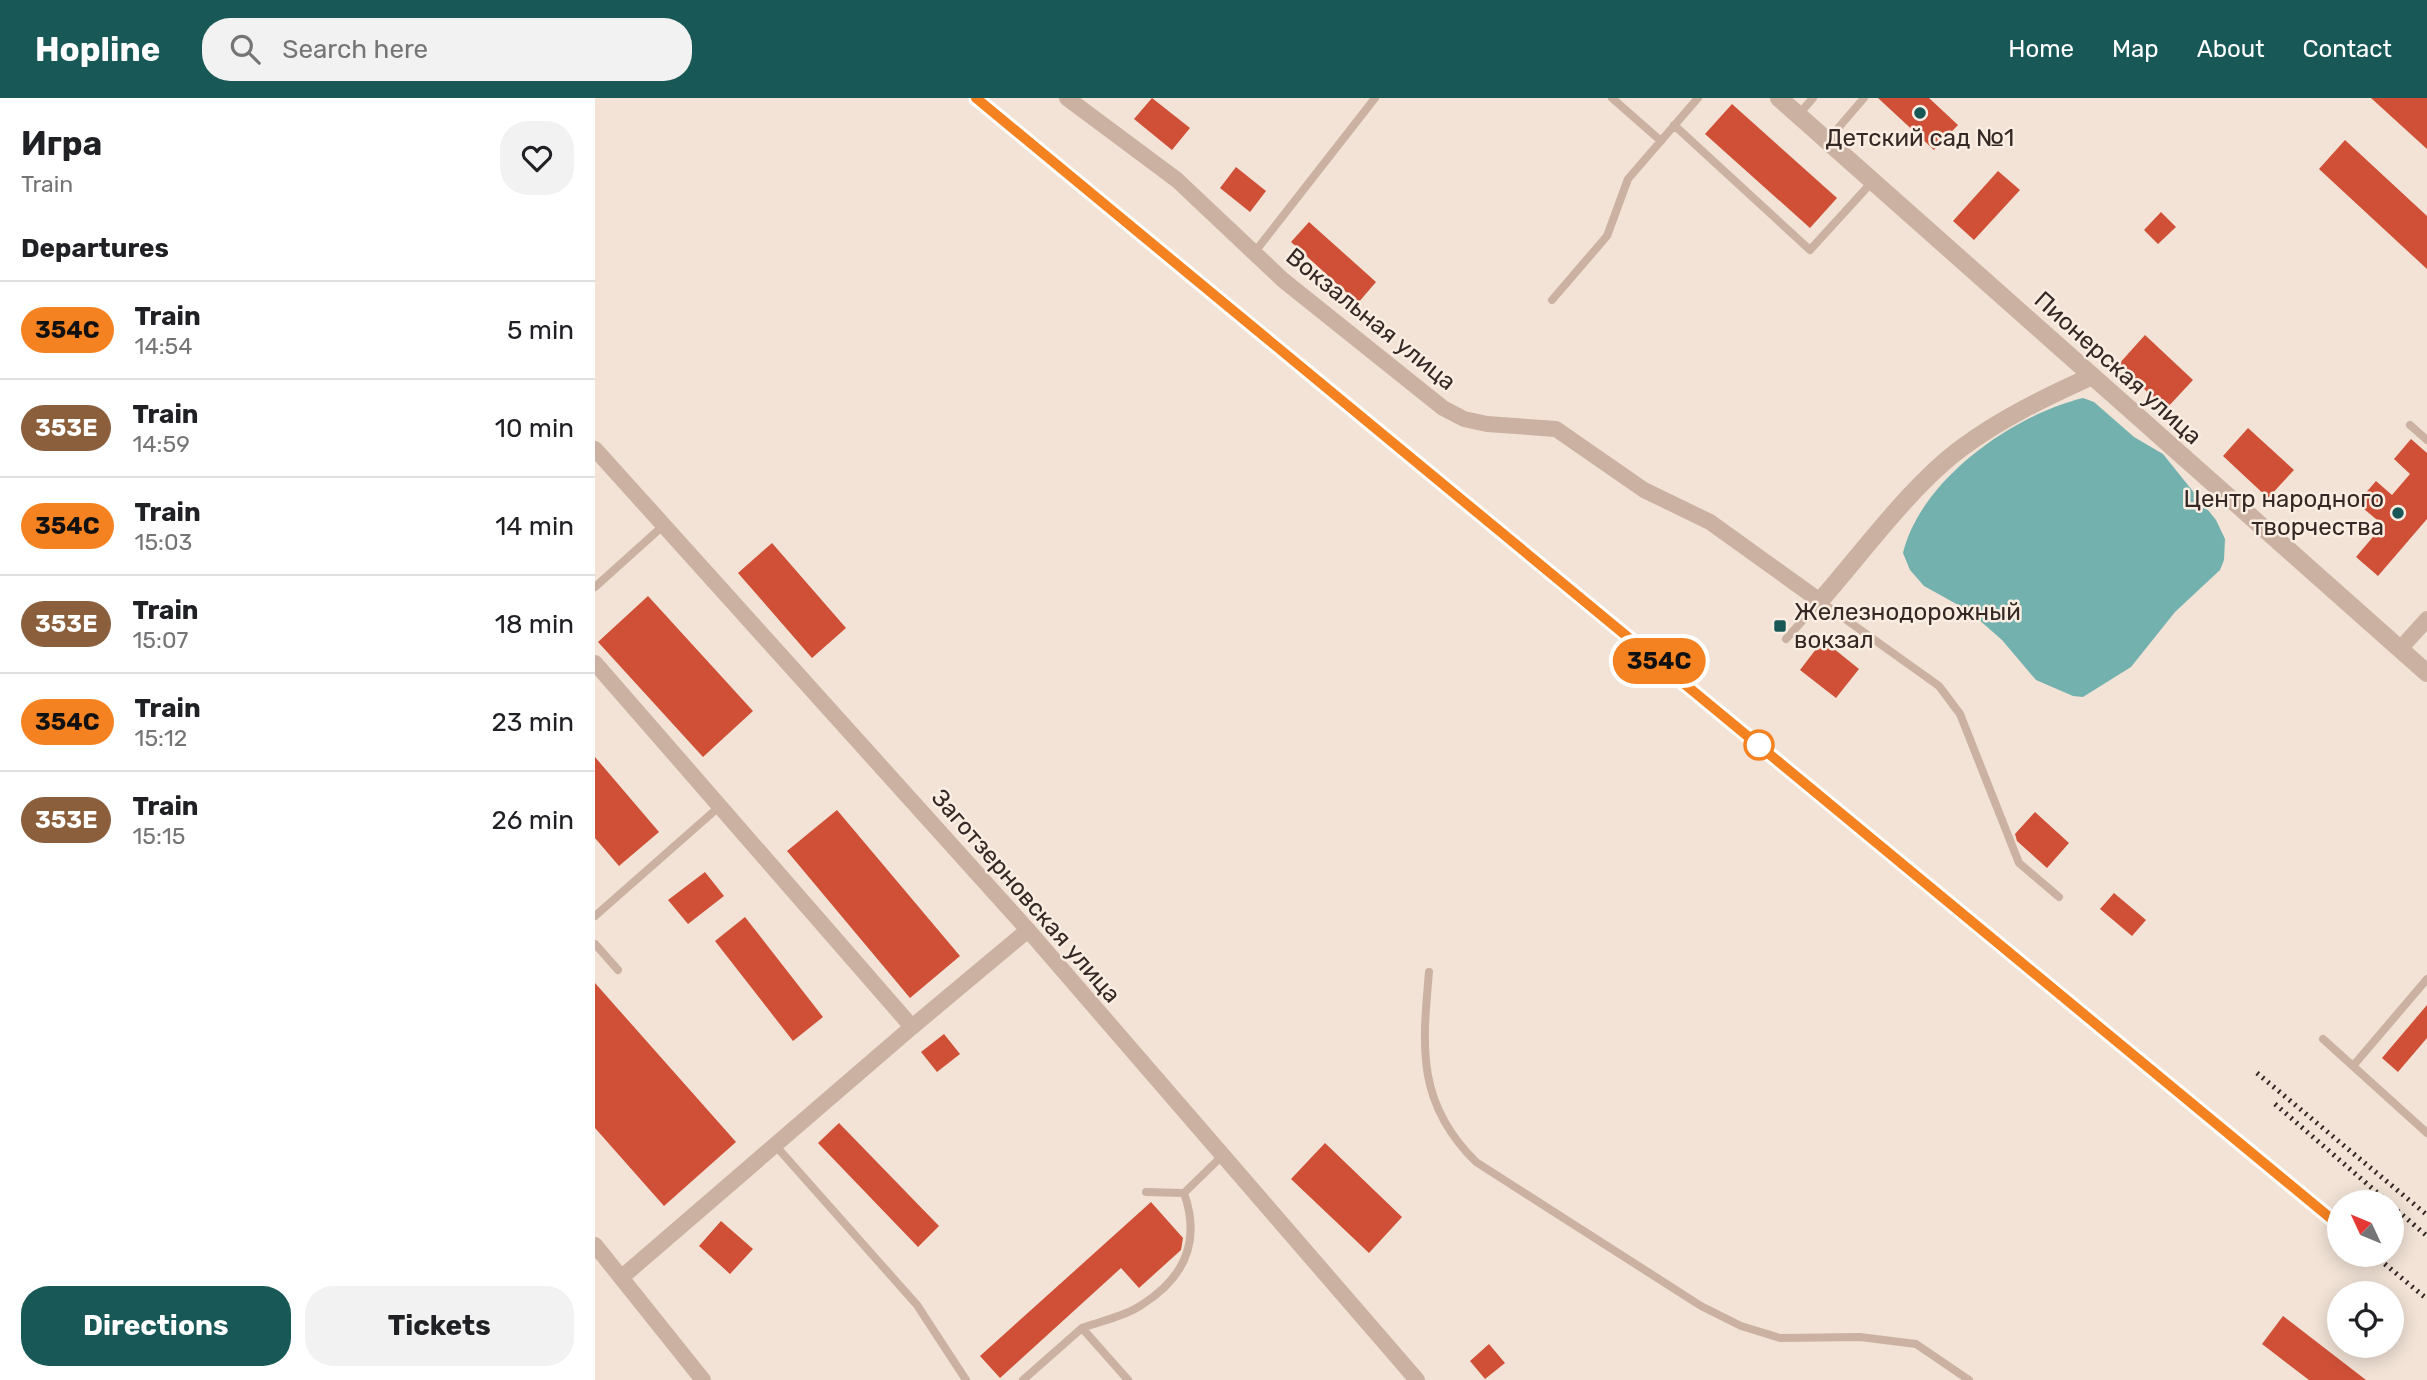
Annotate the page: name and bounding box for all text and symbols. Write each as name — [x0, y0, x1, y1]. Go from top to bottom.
search box — [202, 18, 692, 81]
text: Hopline — [35, 30, 160, 69]
icon: search — [226, 30, 264, 68]
text: Search here — [282, 34, 428, 65]
text: Home — [2008, 35, 2074, 63]
text: Map — [2112, 35, 2159, 63]
text: About — [2197, 35, 2265, 63]
text: Contact — [2303, 35, 2392, 63]
marker: Детский сад №1 — [1912, 105, 1928, 121]
button: heart — [500, 121, 574, 195]
text: Игра — [21, 124, 102, 163]
place label: Детский сад №1 — [1826, 124, 2014, 152]
text: Train — [21, 170, 73, 198]
text: Departures — [21, 233, 169, 264]
street label: Вокзальная улица — [1281, 242, 1461, 396]
street label: Пионерская улица — [2029, 286, 2207, 450]
text: Train — [135, 301, 201, 332]
text: 5 min — [507, 315, 574, 346]
text: 354С — [35, 316, 100, 344]
text: 14:54 — [135, 332, 193, 360]
text: Train — [132, 399, 199, 430]
text: 10 min — [495, 413, 574, 444]
text: 353Е — [35, 414, 97, 442]
text: 14:59 — [132, 430, 190, 458]
place label: Центр народного творчества — [2183, 485, 2384, 541]
text: Train — [135, 497, 201, 528]
marker: Центр народного творчества — [2390, 505, 2406, 521]
text: 14 min — [495, 511, 574, 542]
text: 354С — [35, 512, 100, 540]
text: 15:03 — [135, 528, 192, 556]
text: Train — [132, 595, 199, 626]
place label: Железнодорожный вокзал — [1794, 598, 2021, 654]
text: 18 min — [495, 609, 574, 640]
text: 353Е — [35, 610, 97, 638]
marker: Железнодорожный вокзал — [1772, 618, 1788, 634]
text: 15:07 — [132, 626, 188, 654]
line badge: 354С — [1610, 638, 1708, 684]
text: 354С — [1627, 647, 1691, 675]
text: Train — [135, 693, 201, 724]
text: 23 min — [492, 707, 574, 738]
text: 354С — [35, 708, 100, 736]
text: 15:12 — [135, 724, 187, 752]
unlabelled marker — [1744, 730, 1774, 760]
street label: Заготзерновская улица — [926, 784, 1126, 1008]
text: Train — [132, 791, 199, 822]
text: 26 min — [492, 805, 574, 836]
text: 353Е — [35, 806, 97, 834]
text: 15:15 — [132, 822, 185, 850]
north arrow — [2327, 1190, 2405, 1267]
map controls — [2327, 1190, 2404, 1358]
button: locate — [2327, 1281, 2404, 1358]
button: Directions — [21, 1286, 291, 1366]
button: Tickets — [305, 1286, 574, 1366]

